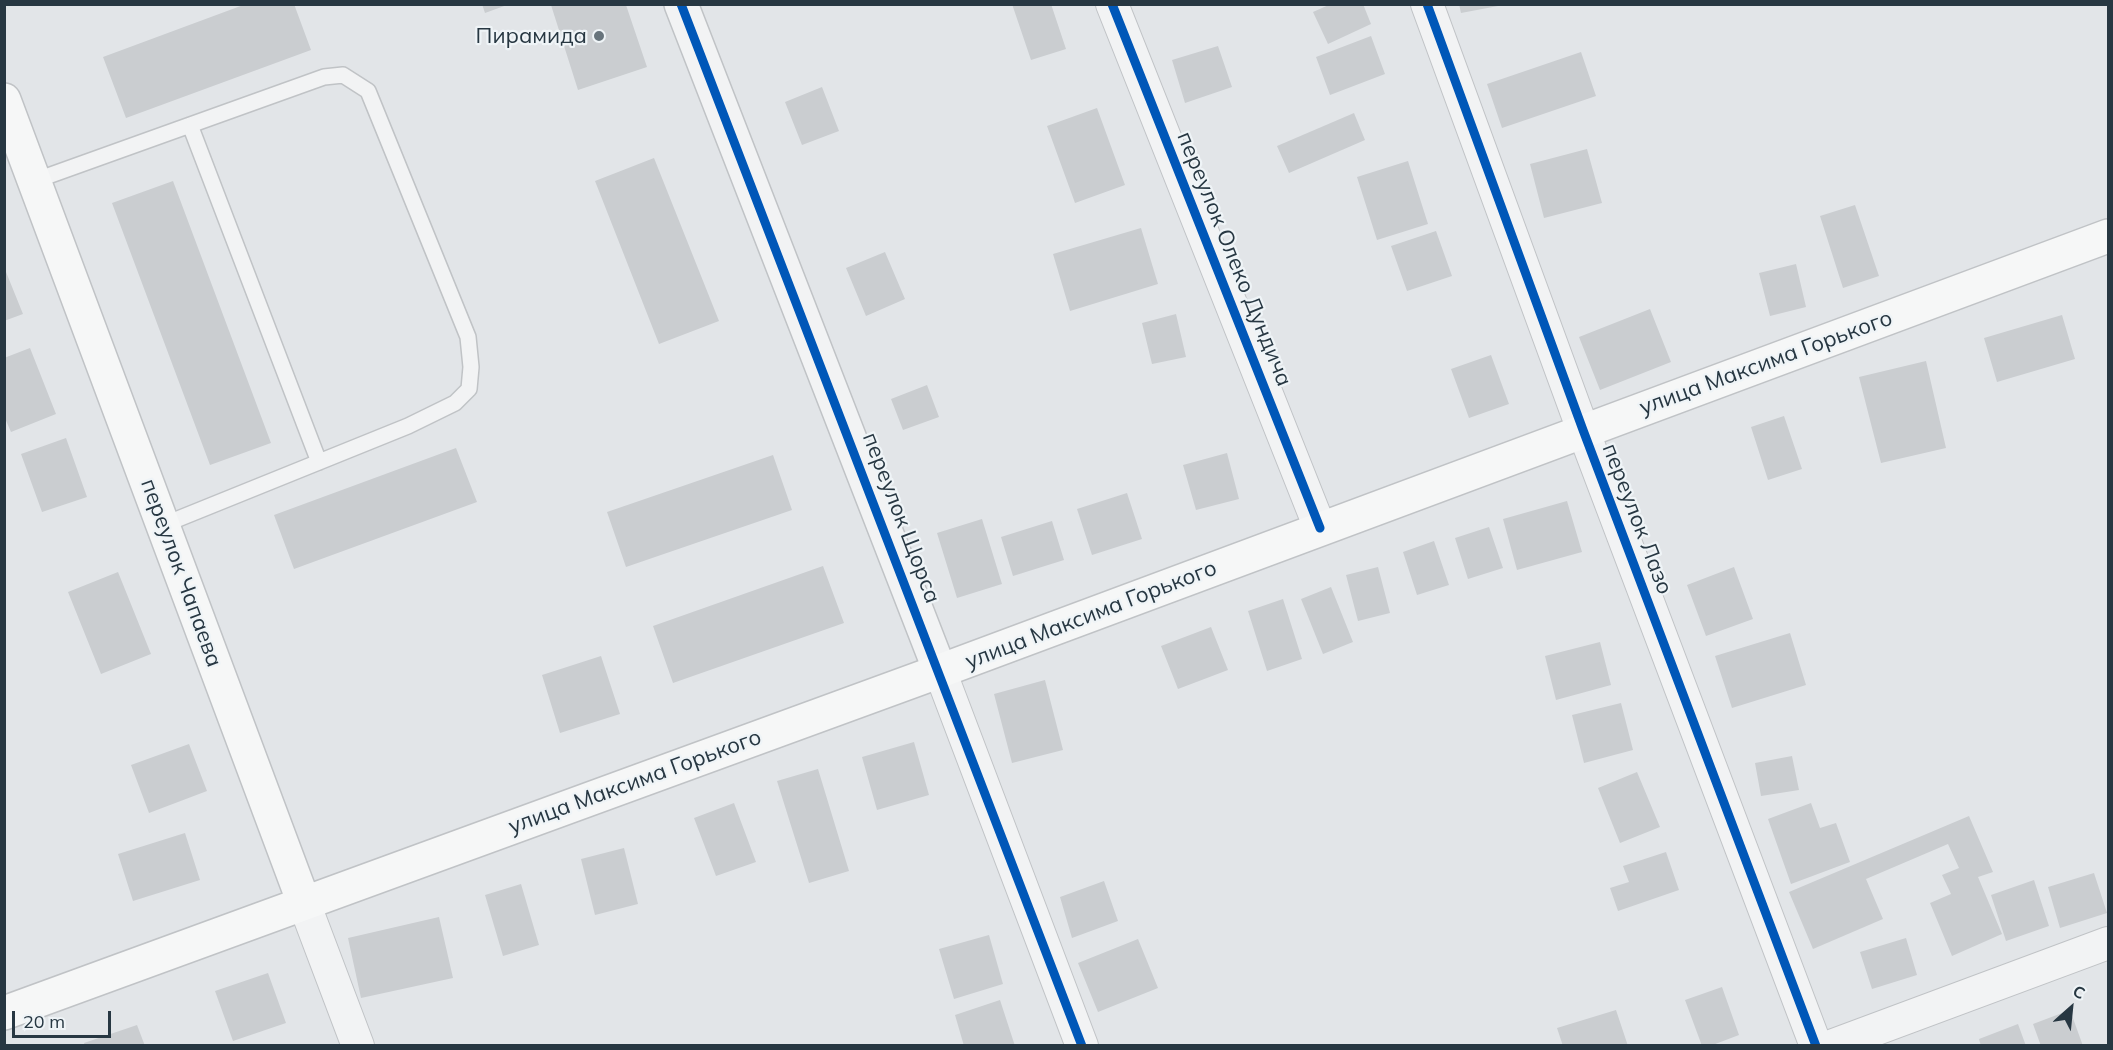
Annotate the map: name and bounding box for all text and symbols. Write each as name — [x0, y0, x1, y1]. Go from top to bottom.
place label: Пирамида — [476, 23, 587, 49]
marker: Пирамида — [592, 29, 606, 43]
street label: переулок Олеко Дундича — [1171, 128, 1297, 390]
street label: улица Максима Горького — [1636, 305, 1896, 421]
street label: переулок Щорса — [856, 429, 946, 607]
street label: переулок Лазо — [1596, 440, 1678, 598]
street label: переулок Чапаева — [135, 475, 227, 671]
street label: улица Максима Горького — [962, 555, 1220, 675]
street label: улица Максима Горького — [505, 724, 765, 840]
north arrow — [2041, 978, 2101, 1038]
text: С — [2070, 981, 2089, 1003]
scale bar — [15, 999, 114, 1037]
text: 20 m — [23, 1010, 65, 1033]

